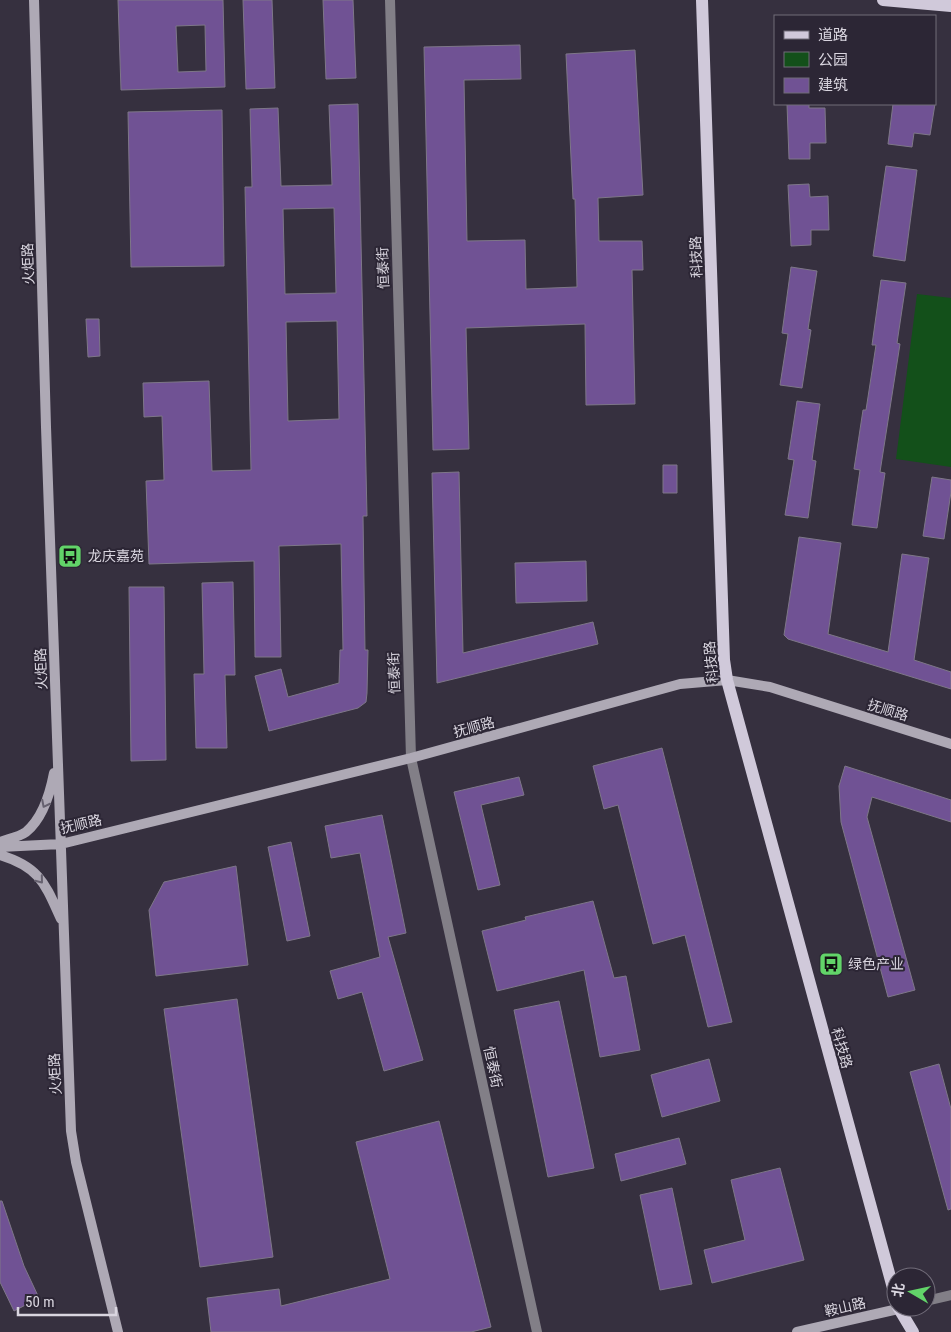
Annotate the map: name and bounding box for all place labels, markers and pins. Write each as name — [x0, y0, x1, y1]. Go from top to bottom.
bus stop icon: 龙庆嘉苑 — [57, 543, 83, 569]
place label: 龙庆嘉苑 — [88, 548, 144, 564]
bus stop icon: 绿色产业 — [818, 951, 844, 977]
place label: 绿色产业 — [848, 956, 904, 972]

